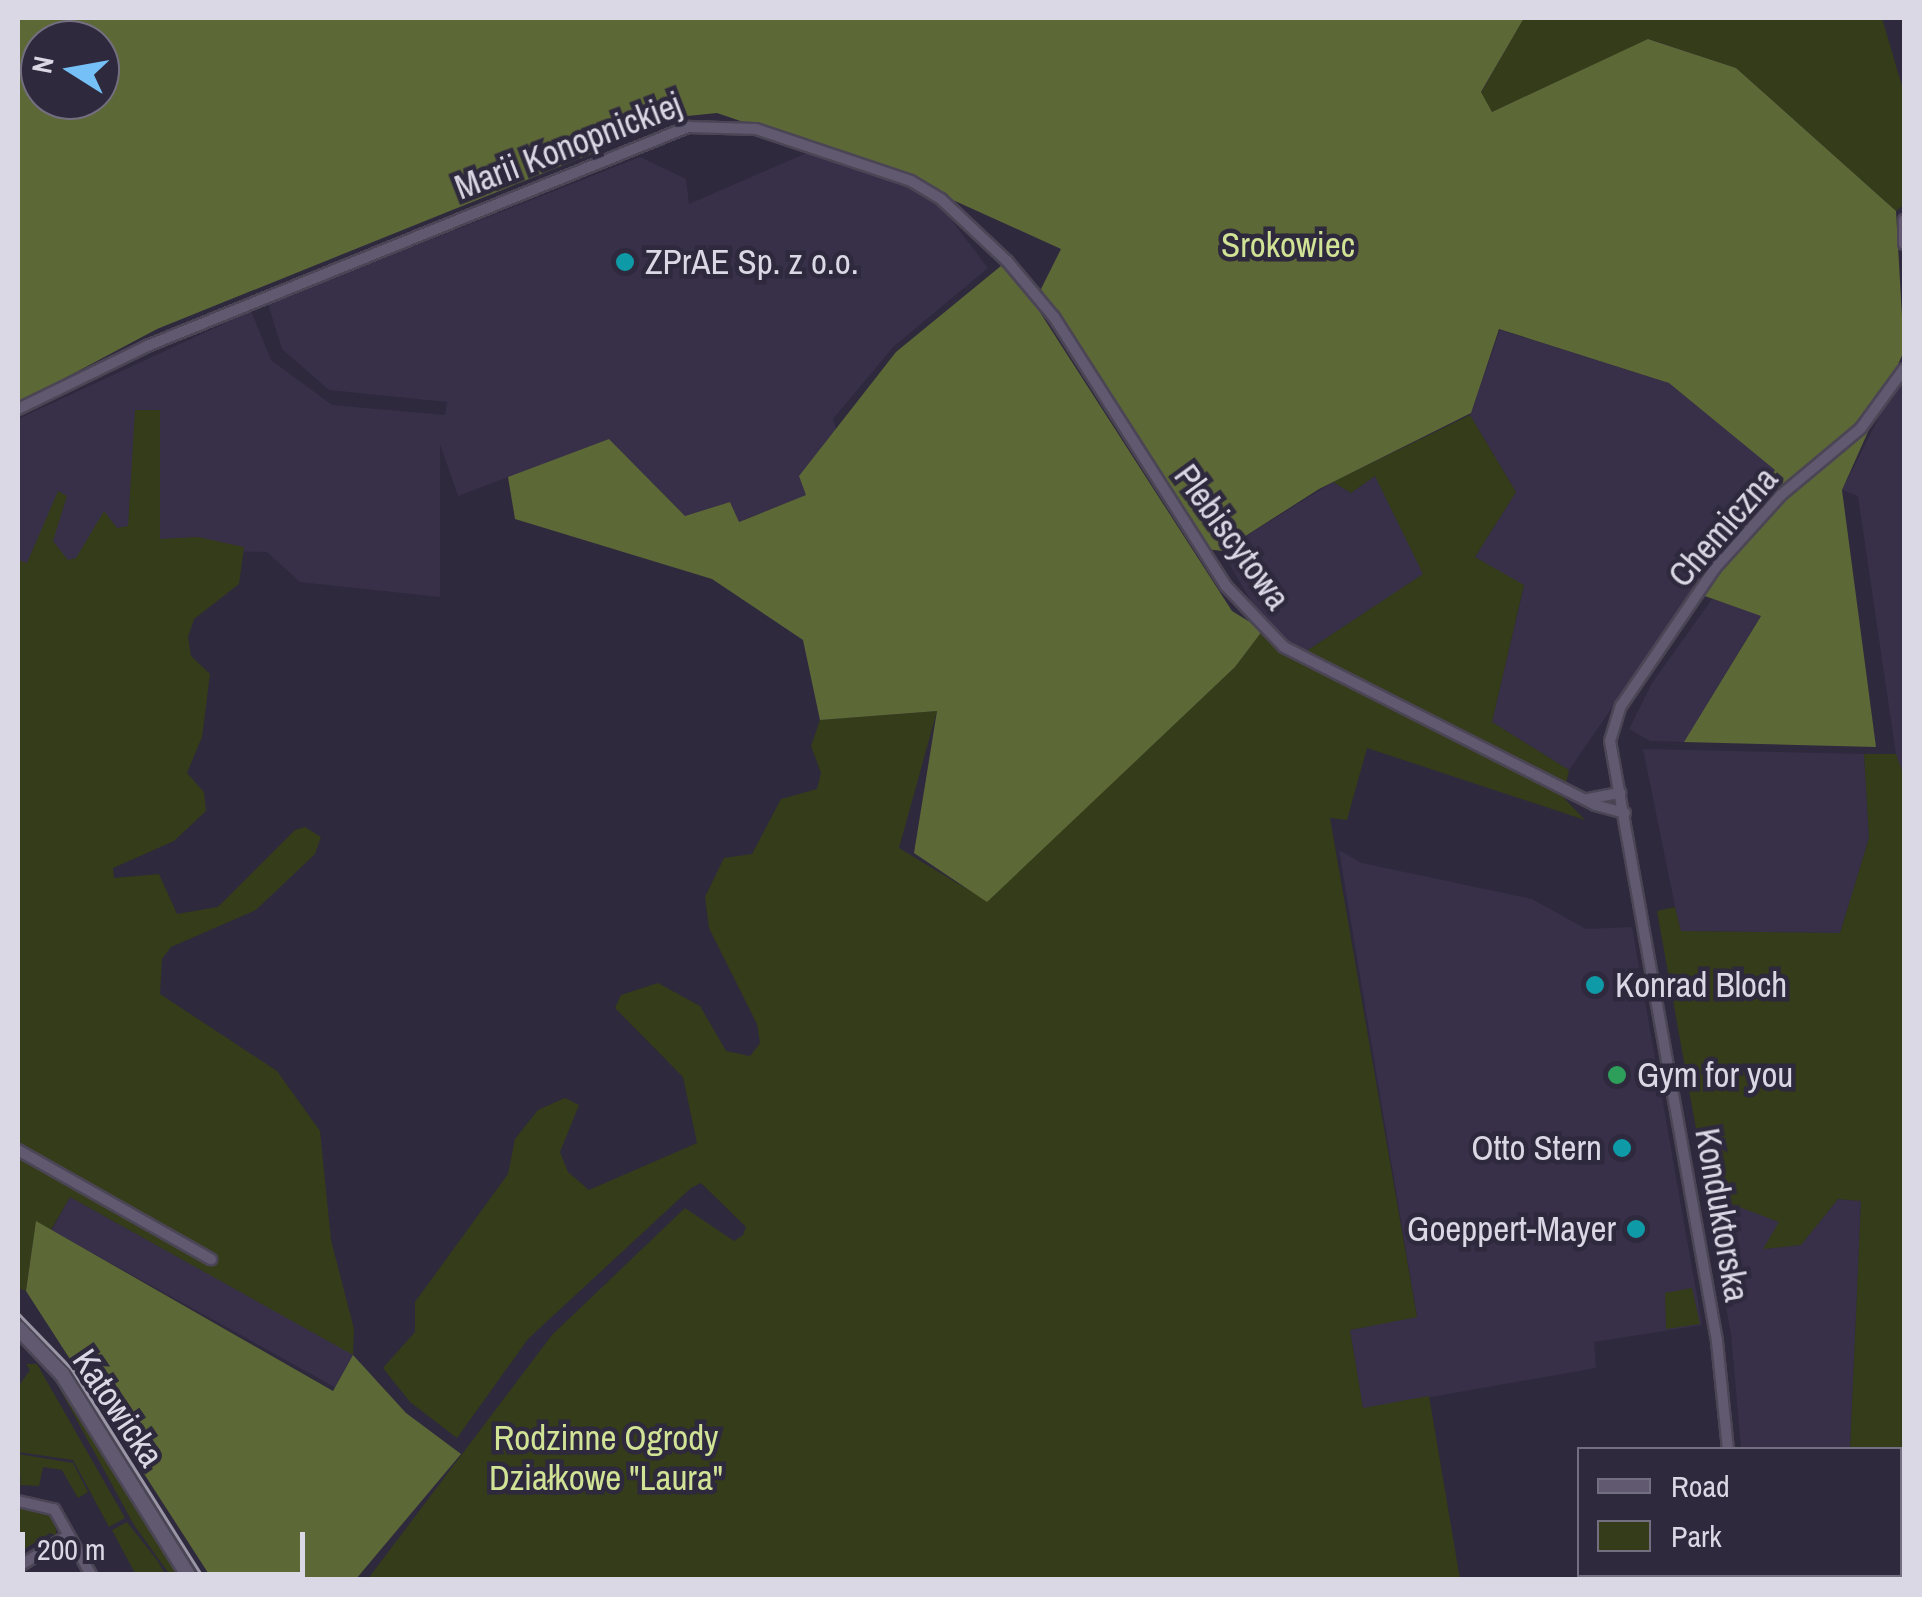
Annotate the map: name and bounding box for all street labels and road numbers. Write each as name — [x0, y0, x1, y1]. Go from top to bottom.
street label: Marii Konopnickiej — [449, 84, 687, 208]
street label: Plebiscytowa — [1165, 456, 1299, 618]
street label: Chemiczna — [1660, 458, 1786, 596]
street label: Konduktorska — [1686, 1125, 1758, 1305]
street label: Katowicka — [64, 1341, 172, 1475]

